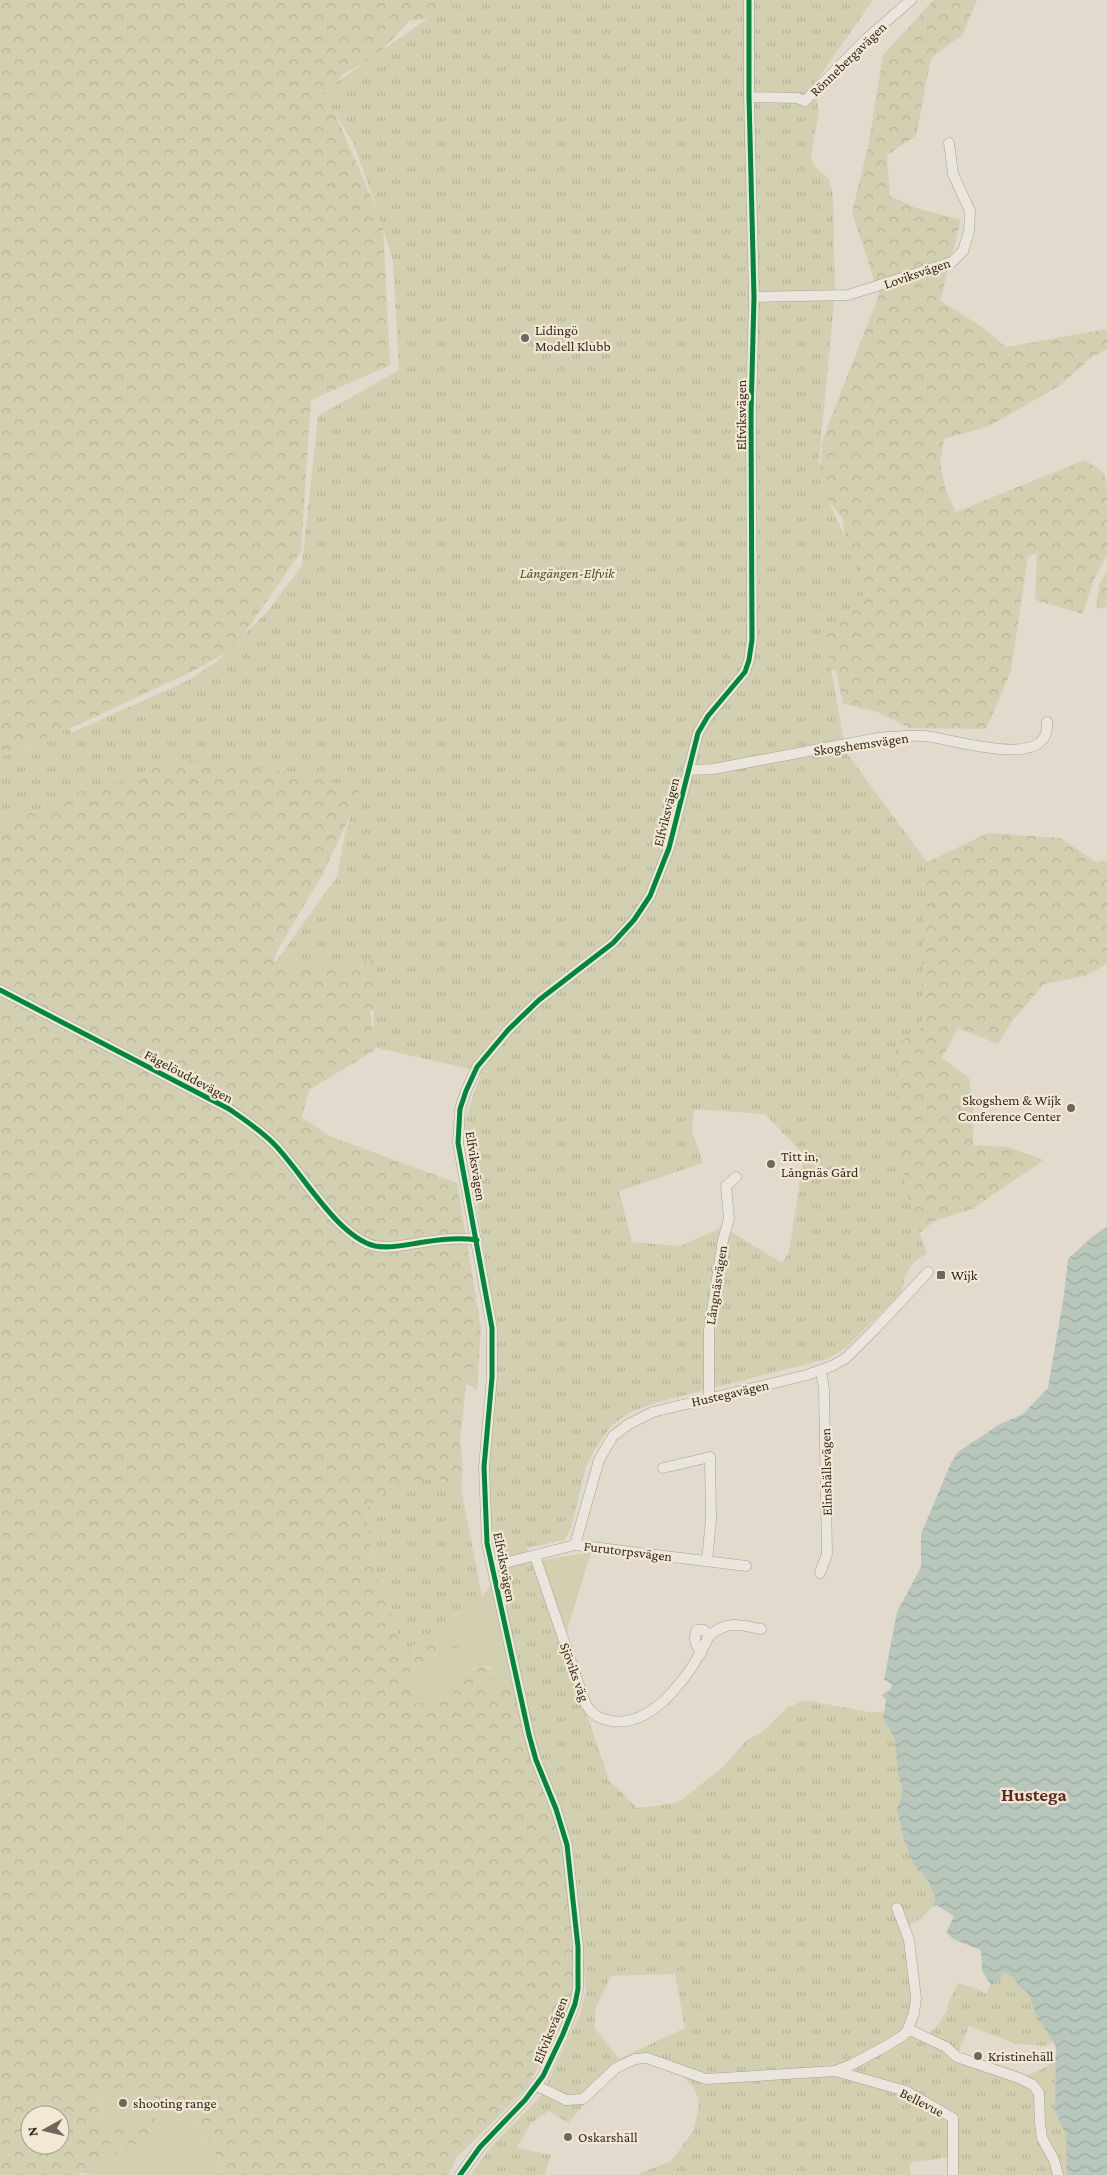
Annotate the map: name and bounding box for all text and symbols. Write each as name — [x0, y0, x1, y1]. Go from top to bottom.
street label: Rönnebergavägen — [806, 18, 890, 100]
street label: Loviksvägen — [882, 254, 953, 292]
place label: Lidingö Modell Klubb — [535, 322, 611, 354]
marker: Lidingö Modell Klubb — [519, 332, 531, 344]
street label: Elfviksvägen — [733, 379, 749, 450]
park label: Långängen-Elfvik — [520, 565, 615, 581]
street label: Skogshemsvägen — [812, 729, 910, 759]
street label: Elfviksvägen — [650, 775, 682, 848]
street label: Fågelöuddevägen — [142, 1046, 236, 1106]
place label: Skogshem & Wijk Conference Center — [958, 1092, 1061, 1124]
marker: Skogshem & Wijk Conference Center — [1065, 1102, 1077, 1114]
street label: Elfviksvägen — [463, 1130, 490, 1203]
place label: Titt in, Långnäs Gård — [781, 1148, 859, 1180]
marker: Titt in, Långnäs Gård — [765, 1158, 777, 1170]
street label: Långnäsvägen — [702, 1244, 730, 1326]
place label: Wijk — [951, 1267, 978, 1284]
marker: Wijk — [935, 1269, 947, 1281]
street label: Hustegavägen — [690, 1376, 771, 1410]
street label: Elinshällsvägen — [817, 1427, 835, 1516]
street label: Elfviksvägen — [490, 1531, 520, 1604]
street label: Furutorpsvägen — [583, 1538, 674, 1564]
street label: Sjöviks väg — [556, 1640, 593, 1704]
district label: Hustega — [1001, 1784, 1068, 1805]
street label: Elfviksvägen — [529, 1994, 571, 2066]
place label: Kristinehäll — [988, 2048, 1054, 2064]
marker: Kristinehäll — [972, 2050, 984, 2062]
street label: Bellevue — [897, 2084, 947, 2120]
place label: shooting range — [133, 2095, 217, 2111]
marker: shooting range — [117, 2097, 129, 2109]
north arrow — [20, 2105, 70, 2155]
text: N — [23, 2126, 41, 2138]
place label: Oskarshäll — [578, 2129, 638, 2145]
marker: Oskarshäll — [562, 2131, 574, 2143]

